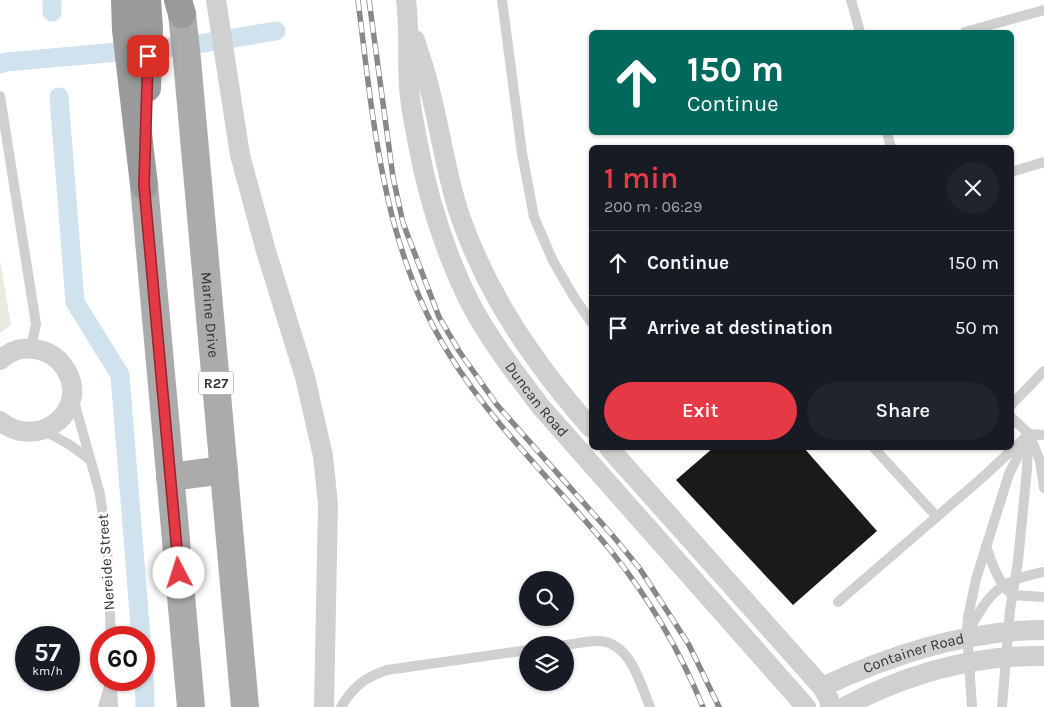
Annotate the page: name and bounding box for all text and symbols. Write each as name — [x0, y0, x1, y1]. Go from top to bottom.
pin — [127, 35, 169, 77]
icon: arrive — [134, 42, 162, 70]
text: 150 m — [687, 49, 784, 90]
icon: ahead — [604, 50, 669, 115]
text: Continue — [687, 91, 779, 117]
text: 1 min — [604, 160, 678, 196]
button: close — [947, 162, 999, 214]
text: 200 m · 06:29 — [604, 197, 702, 216]
icon: ahead — [604, 249, 632, 277]
text: Continue — [647, 252, 729, 274]
text: 150 m — [948, 252, 999, 274]
street label: Marine Drive — [197, 271, 223, 358]
icon: arrive — [604, 314, 632, 342]
text: Arrive at destination — [647, 317, 833, 339]
text: 50 m — [955, 317, 999, 339]
street label: Duncan Road — [501, 358, 572, 441]
road number: R27 — [198, 372, 234, 394]
button: Exit — [604, 382, 797, 440]
button: Share — [807, 382, 999, 440]
street label: Nereide Street — [94, 513, 118, 611]
position arrow — [152, 546, 204, 598]
map controls — [519, 571, 574, 691]
button: search — [519, 571, 574, 626]
speed limit sign: 60 — [90, 626, 155, 691]
street label: Container Road — [860, 629, 966, 677]
button: layers — [519, 636, 574, 691]
text: 57 — [34, 638, 61, 667]
text: km/h — [32, 664, 63, 678]

